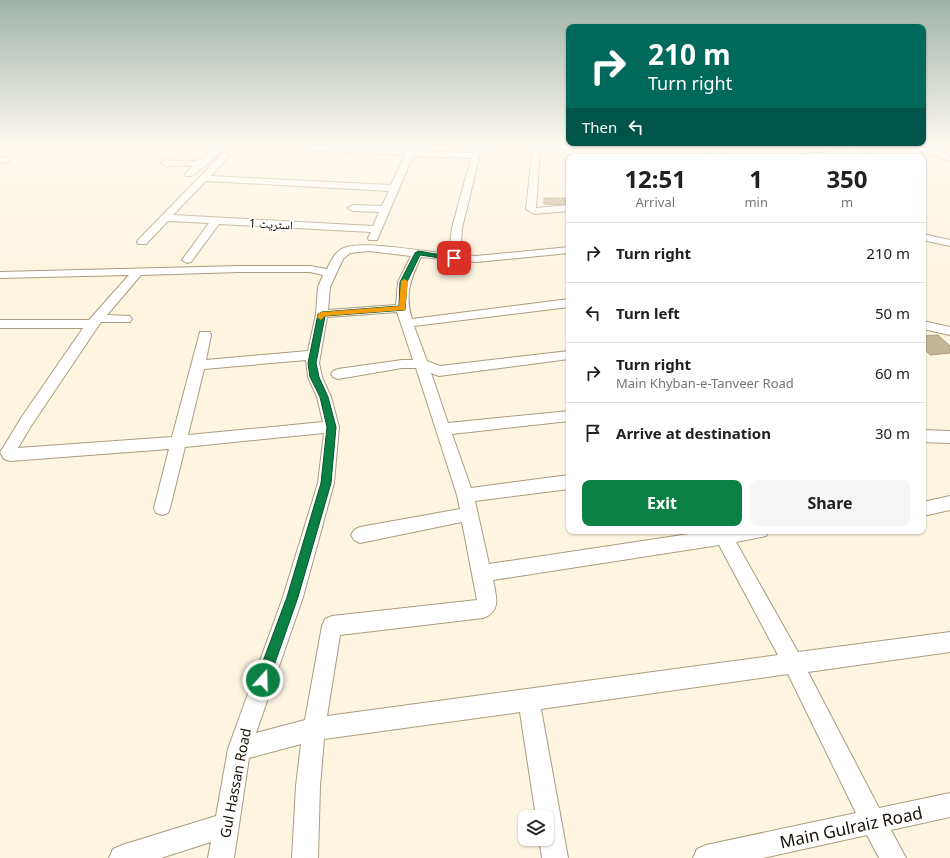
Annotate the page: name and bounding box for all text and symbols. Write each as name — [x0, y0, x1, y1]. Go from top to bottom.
text: 210 m — [648, 35, 731, 73]
icon: right — [582, 40, 634, 92]
text: Turn right — [648, 71, 732, 95]
icon: left — [625, 116, 647, 138]
text: Then — [582, 117, 617, 137]
text: 12:51 — [624, 162, 686, 195]
text: 1 — [749, 162, 763, 195]
text: 350 — [826, 162, 868, 195]
text: Arrival — [635, 193, 675, 211]
text: min — [744, 193, 768, 211]
text: m — [841, 193, 853, 211]
street label: اسٹریٹ 1 — [249, 214, 293, 234]
pin — [437, 241, 471, 275]
icon: right — [582, 242, 604, 264]
text: Turn right — [616, 243, 691, 263]
text: 210 m — [866, 243, 910, 263]
icon: arrive — [443, 247, 465, 269]
icon: left — [582, 302, 604, 324]
text: Turn left — [616, 303, 680, 323]
text: 50 m — [875, 303, 910, 323]
text: Turn right — [616, 354, 691, 374]
icon: right — [582, 362, 604, 384]
text: 60 m — [875, 363, 910, 383]
text: Main Khyban-e-Tanveer Road — [616, 374, 794, 392]
icon: arrive — [582, 422, 604, 444]
text: Arrive at destination — [616, 423, 771, 443]
text: 30 m — [875, 423, 910, 443]
button: Exit — [582, 480, 742, 526]
button: Share — [750, 480, 910, 526]
position arrow — [242, 659, 284, 701]
street label: Gul Hassan Road — [215, 726, 255, 840]
street label: Main Gulraiz Road — [777, 801, 925, 853]
map controls — [518, 810, 554, 846]
button: layers — [518, 810, 554, 846]

